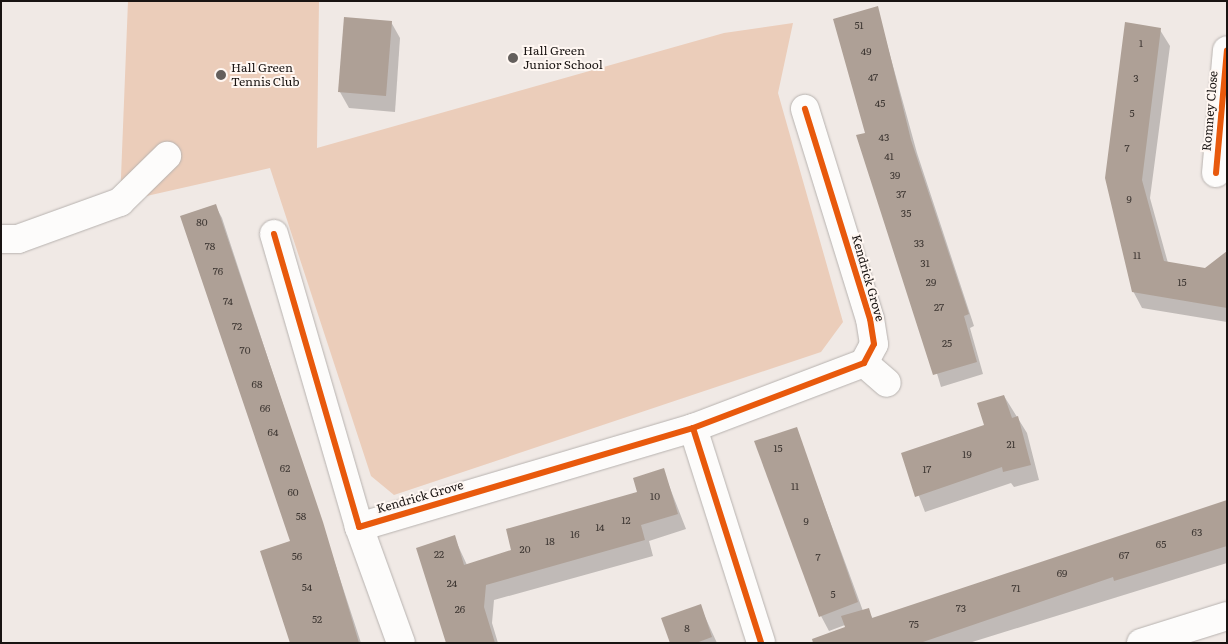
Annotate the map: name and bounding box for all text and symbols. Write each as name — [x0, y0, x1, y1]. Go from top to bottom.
house number: 51 — [854, 19, 864, 31]
house number: 1 — [1139, 37, 1143, 49]
place label: Hall Green Junior School — [523, 44, 603, 72]
house number: 49 — [861, 45, 871, 57]
marker: Hall Green Junior School — [507, 52, 519, 64]
place label: Hall Green Tennis Club — [231, 61, 299, 89]
marker: Hall Green Tennis Club — [215, 69, 227, 81]
street label: Romney Close — [1199, 70, 1221, 152]
house number: 47 — [868, 71, 878, 83]
house number: 3 — [1133, 72, 1139, 84]
house number: 45 — [875, 97, 885, 109]
house number: 5 — [1129, 107, 1135, 119]
house number: 43 — [879, 131, 889, 143]
house number: 7 — [1124, 142, 1130, 154]
house number: 41 — [884, 150, 894, 162]
house number: 39 — [890, 169, 900, 181]
house number: 37 — [896, 188, 906, 200]
house number: 9 — [1126, 193, 1132, 205]
house number: 35 — [901, 207, 911, 219]
house number: 80 — [196, 216, 208, 228]
street label: Kendrick Grove — [849, 233, 887, 323]
house number: 33 — [914, 237, 924, 249]
house number: 78 — [205, 240, 215, 252]
house number: 11 — [1133, 249, 1141, 261]
house number: 31 — [920, 257, 930, 269]
house number: 76 — [213, 265, 223, 277]
house number: 29 — [926, 276, 936, 288]
house number: 15 — [1177, 276, 1187, 288]
house number: 74 — [223, 295, 233, 307]
house number: 27 — [934, 301, 944, 313]
house number: 72 — [232, 320, 242, 332]
house number: 25 — [942, 337, 952, 349]
house number: 70 — [240, 344, 250, 356]
house number: 68 — [252, 378, 262, 390]
house number: 66 — [260, 402, 270, 414]
house number: 64 — [268, 426, 278, 438]
house number: 21 — [1006, 438, 1016, 450]
house number: 15 — [773, 442, 783, 454]
house number: 19 — [962, 448, 972, 460]
house number: 62 — [280, 462, 290, 474]
house number: 17 — [923, 463, 931, 475]
street label: Kendrick Grove — [375, 478, 465, 516]
house number: 11 — [791, 480, 799, 492]
house number: 60 — [287, 486, 299, 498]
house number: 10 — [650, 490, 660, 502]
house number: 58 — [296, 510, 306, 522]
house number: 12 — [621, 514, 631, 526]
house number: 9 — [803, 515, 809, 527]
house number: 14 — [595, 521, 605, 533]
house number: 63 — [1192, 526, 1202, 538]
house number: 16 — [570, 528, 580, 540]
house number: 18 — [545, 535, 555, 547]
house number: 65 — [1156, 538, 1166, 550]
house number: 20 — [520, 543, 530, 555]
house number: 22 — [434, 548, 444, 560]
house number: 67 — [1119, 549, 1129, 561]
house number: 56 — [292, 550, 302, 562]
house number: 7 — [815, 551, 821, 563]
house number: 69 — [1057, 567, 1067, 579]
house number: 24 — [447, 577, 457, 589]
house number: 54 — [302, 581, 312, 593]
house number: 71 — [1011, 582, 1021, 594]
house number: 5 — [830, 588, 836, 600]
house number: 73 — [956, 602, 966, 614]
house number: 26 — [455, 603, 465, 615]
house number: 52 — [312, 613, 322, 625]
house number: 75 — [909, 618, 919, 630]
house number: 8 — [684, 622, 690, 634]

